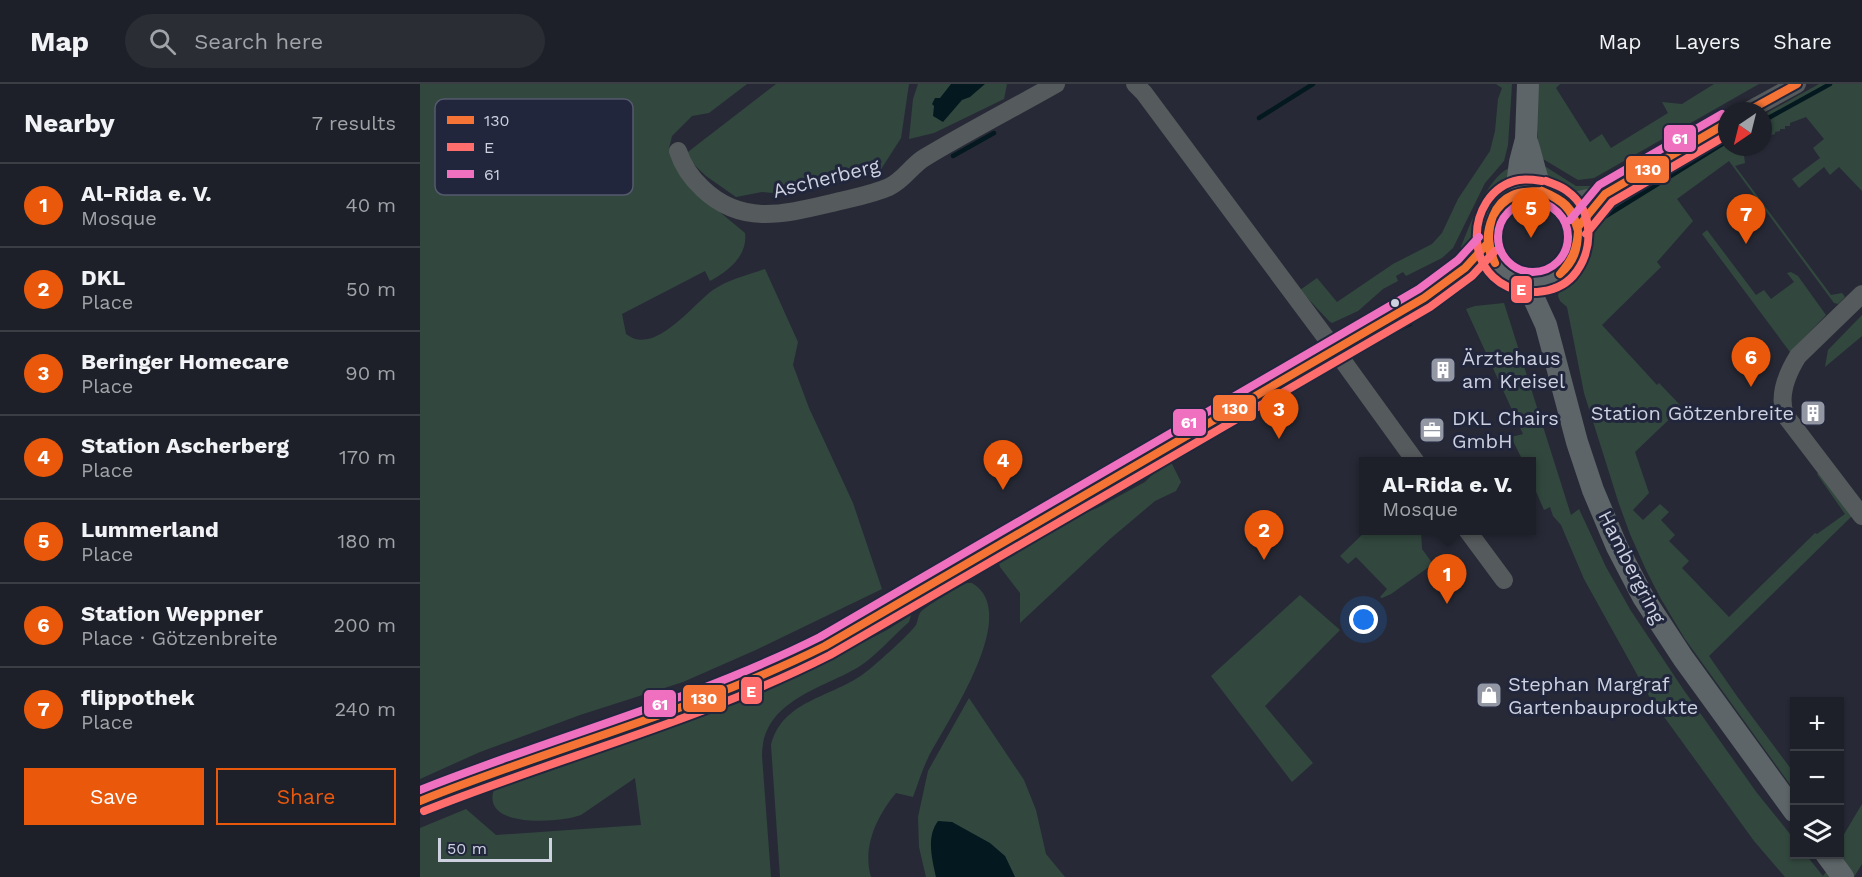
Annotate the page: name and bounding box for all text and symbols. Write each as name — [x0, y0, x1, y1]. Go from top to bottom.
search box — [125, 14, 545, 68]
text: Map — [30, 25, 89, 58]
icon: search — [146, 25, 179, 58]
text: Search here — [194, 29, 323, 54]
text: Map — [1598, 29, 1641, 54]
text: Layers — [1674, 29, 1740, 54]
text: Share — [1773, 29, 1832, 54]
legend — [435, 99, 633, 195]
north arrow — [1718, 102, 1772, 156]
text: Nearby — [24, 108, 115, 138]
text: 7 results — [312, 111, 396, 135]
text: 130 — [484, 111, 510, 130]
line badge: 61 — [1663, 124, 1697, 153]
text: 61 — [1672, 129, 1688, 148]
text: E — [484, 138, 494, 157]
street label: Ascherberg — [770, 153, 882, 203]
line badge: 130 — [1625, 155, 1670, 184]
text: 130 — [1635, 160, 1661, 179]
text: 61 — [484, 165, 500, 184]
text: Al-Rida e. V. — [81, 181, 212, 206]
pin: 5 — [1512, 188, 1550, 238]
text: 1 — [39, 193, 48, 217]
text: 40 m — [345, 193, 396, 217]
pin: 7 — [1726, 194, 1766, 244]
text: Mosque — [81, 206, 157, 230]
text: DKL — [81, 265, 125, 290]
line badge: E — [1510, 275, 1533, 304]
text: 2 — [38, 277, 49, 301]
text: 50 m — [346, 277, 396, 301]
text: E — [1516, 280, 1526, 299]
text: Place — [81, 290, 133, 314]
unlabelled marker — [1389, 297, 1401, 309]
pin: 6 — [1732, 338, 1770, 387]
place label: Ärztehaus am Kreisel — [1462, 346, 1565, 393]
text: Beringer Homecare — [81, 349, 289, 374]
building icon: Ärztehaus am Kreisel — [1428, 355, 1458, 385]
text: 3 — [38, 361, 49, 385]
text: 90 m — [345, 361, 396, 385]
text: Place — [81, 374, 133, 398]
pin: 3 — [1260, 390, 1298, 439]
line badge: 130 — [1212, 394, 1257, 422]
building icon: Station Götzenbreite — [1798, 398, 1828, 428]
text: 130 — [1222, 399, 1248, 418]
place label: Station Götzenbreite — [1591, 401, 1794, 425]
place label: DKL Chairs GmbH — [1452, 406, 1559, 453]
line badge: 61 — [1172, 408, 1207, 437]
text: 61 — [1181, 413, 1197, 432]
office icon: DKL Chairs GmbH — [1417, 415, 1447, 445]
text: Station Ascherberg — [81, 433, 289, 458]
pin: 4 — [984, 440, 1022, 490]
text: 4 — [37, 445, 50, 469]
text: 170 m — [339, 445, 396, 469]
popup — [1359, 457, 1536, 535]
text: Place — [81, 458, 133, 482]
text: Al-Rida e. V. — [1382, 472, 1513, 497]
text: Mosque — [1382, 497, 1458, 521]
street label: Hambergring — [1593, 506, 1671, 628]
pin: 2 — [1244, 510, 1284, 560]
text: Lummerland — [81, 517, 219, 542]
text: 5 — [38, 529, 49, 553]
text: 180 m — [338, 529, 396, 553]
text: Place — [81, 542, 133, 566]
pin: 1 — [1428, 554, 1466, 604]
text: Station Weppner — [81, 601, 263, 626]
your location — [1349, 605, 1378, 634]
text: 6 — [37, 613, 50, 637]
text: 200 m — [334, 613, 396, 637]
text: Place · Götzenbreite — [81, 626, 278, 650]
place label: Stephan Margraf Gartenbauprodukte — [1508, 672, 1698, 719]
line badge: E — [740, 676, 763, 705]
shop icon: Stephan Margraf Gartenbauprodukte — [1474, 680, 1504, 710]
text: E — [746, 682, 756, 701]
line badge: 130 — [682, 684, 727, 713]
text: flippothek — [81, 685, 194, 710]
line badge: 61 — [643, 689, 677, 718]
text: 130 — [691, 689, 717, 708]
text: 61 — [652, 695, 668, 714]
text: 7 — [37, 697, 50, 721]
text: 240 m — [334, 697, 396, 721]
map controls — [1790, 697, 1844, 859]
button: + — [1790, 697, 1844, 751]
text: Place — [81, 710, 133, 734]
button: − — [1790, 751, 1844, 805]
button: Save — [24, 768, 204, 825]
button: Share — [216, 768, 396, 825]
button: layers — [1790, 805, 1844, 859]
scale bar — [438, 835, 552, 862]
text: 50 m — [447, 839, 487, 858]

